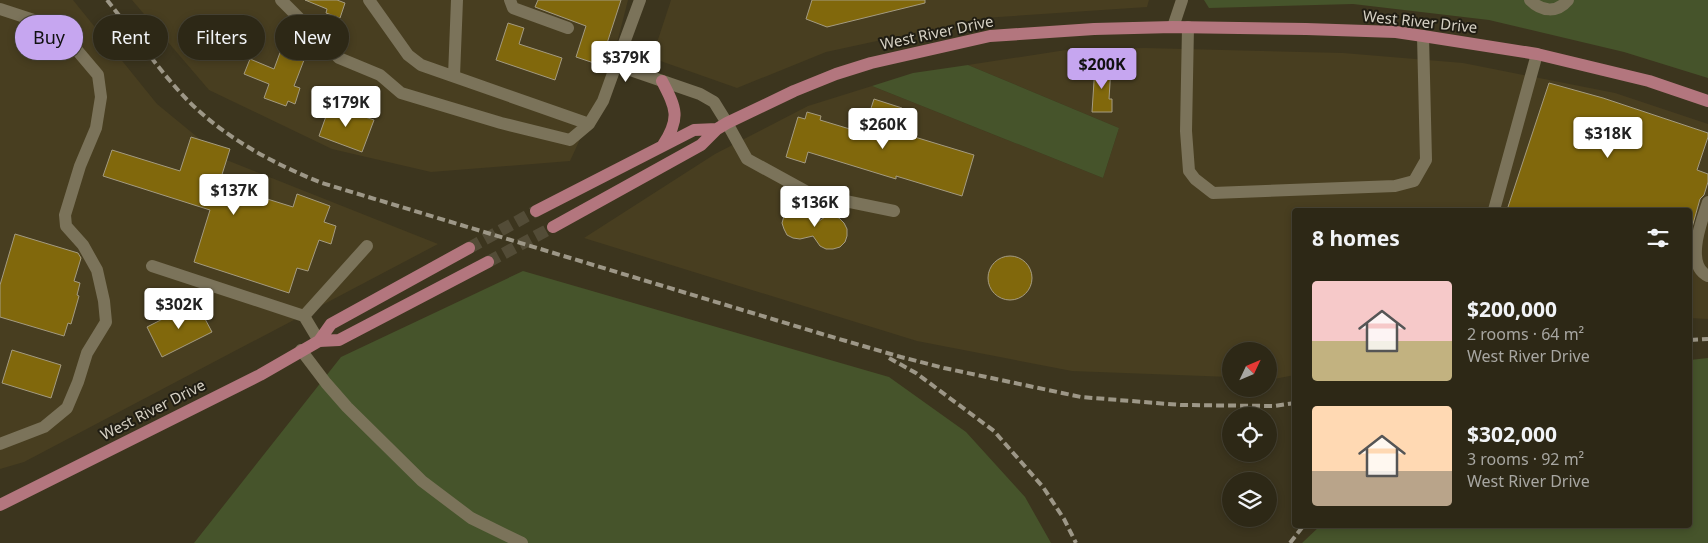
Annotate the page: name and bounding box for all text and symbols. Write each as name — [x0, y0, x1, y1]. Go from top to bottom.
street label: West River Drive — [1362, 5, 1478, 37]
street label: West River Drive — [878, 10, 995, 54]
chip: Buy — [15, 15, 83, 60]
chip: Rent — [93, 15, 168, 60]
chip: Filters — [178, 15, 265, 60]
chip: New — [275, 15, 349, 60]
pin: $379K — [591, 41, 661, 83]
text: $379K — [602, 46, 650, 68]
pin: $200K — [1067, 48, 1137, 90]
text: $200K — [1078, 53, 1126, 75]
pin: $179K — [311, 86, 381, 128]
text: $179K — [322, 91, 370, 113]
pin: $260K — [848, 108, 918, 150]
text: $260K — [859, 113, 907, 135]
pin: $318K — [1573, 116, 1643, 159]
text: $318K — [1584, 122, 1632, 144]
pin: $137K — [199, 174, 269, 216]
text: $137K — [210, 179, 258, 201]
pin: $136K — [780, 186, 850, 228]
text: $136K — [791, 191, 839, 213]
text: 8 homes — [1312, 224, 1400, 252]
icon: filters — [1644, 224, 1672, 252]
pin: $302K — [144, 288, 214, 330]
text: $302K — [155, 293, 203, 315]
text: $200,000 — [1467, 295, 1557, 323]
icon: home — [1352, 301, 1412, 361]
text: 2 rooms · 64 m² — [1467, 323, 1584, 345]
north arrow — [1222, 342, 1278, 398]
map controls — [1222, 342, 1277, 527]
text: West River Drive — [1467, 345, 1590, 367]
street label: West River Drive — [97, 374, 208, 444]
button: locate — [1222, 407, 1277, 462]
text: $302,000 — [1467, 420, 1557, 448]
icon: home — [1352, 426, 1412, 486]
text: 3 rooms · 92 m² — [1467, 448, 1584, 470]
text: West River Drive — [1467, 470, 1590, 492]
button: layers — [1222, 472, 1277, 527]

